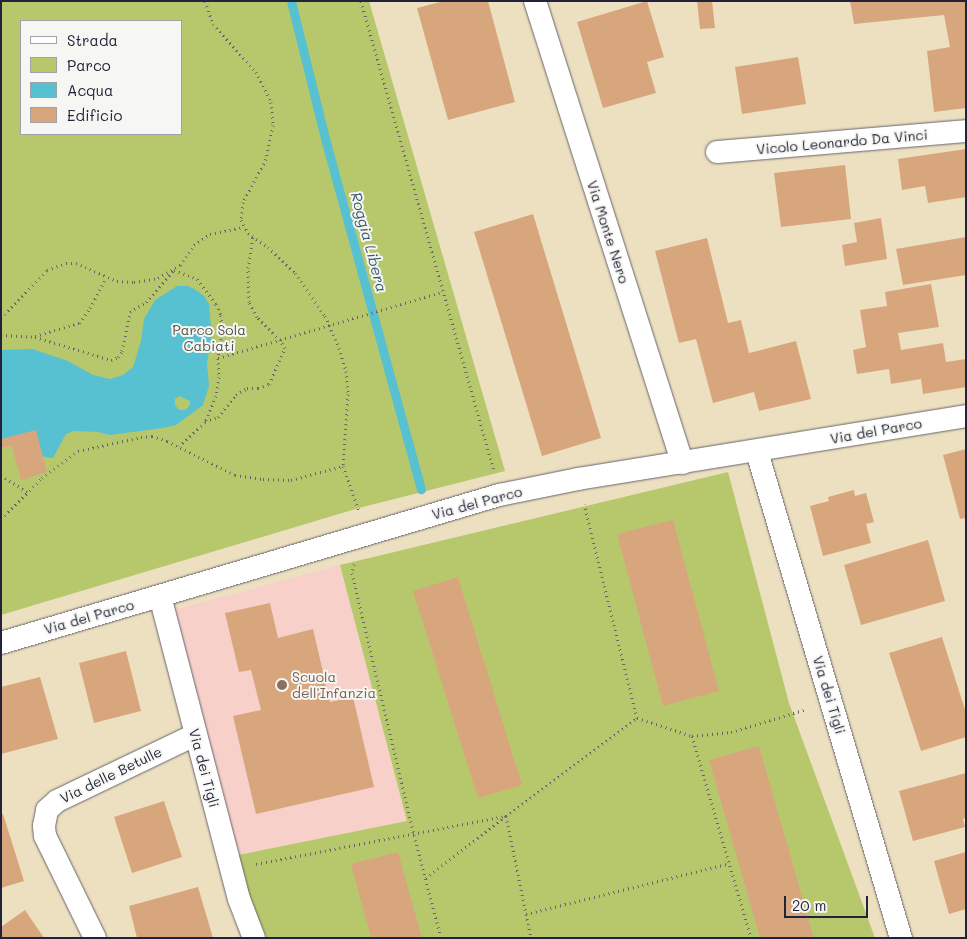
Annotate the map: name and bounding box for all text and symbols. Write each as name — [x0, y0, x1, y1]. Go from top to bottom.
legend — [20, 20, 182, 135]
text: Strada — [67, 30, 118, 50]
text: Parco — [67, 55, 111, 75]
text: Acqua — [67, 80, 113, 100]
text: Edificio — [67, 105, 122, 125]
street label: Vicolo Leonardo Da Vinci — [756, 126, 928, 158]
street label: Via Monte Nero — [583, 178, 633, 286]
water label: Roggia Libera — [347, 190, 391, 294]
park label: Parco Sola Cabiati — [172, 322, 246, 354]
street label: Via del Parco — [829, 415, 923, 447]
street label: Via del Parco — [430, 483, 524, 523]
street label: Via del Parco — [42, 596, 136, 638]
street label: Via dei Tigli — [809, 654, 849, 736]
place label: Scuola dell'Infanzia — [292, 669, 376, 702]
marker: Scuola dell'Infanzia — [276, 679, 288, 691]
street label: Via dei Tigli — [185, 727, 223, 809]
street label: Via delle Betulle — [57, 743, 165, 807]
scale bar — [787, 886, 871, 918]
text: 20 m — [792, 895, 826, 915]

